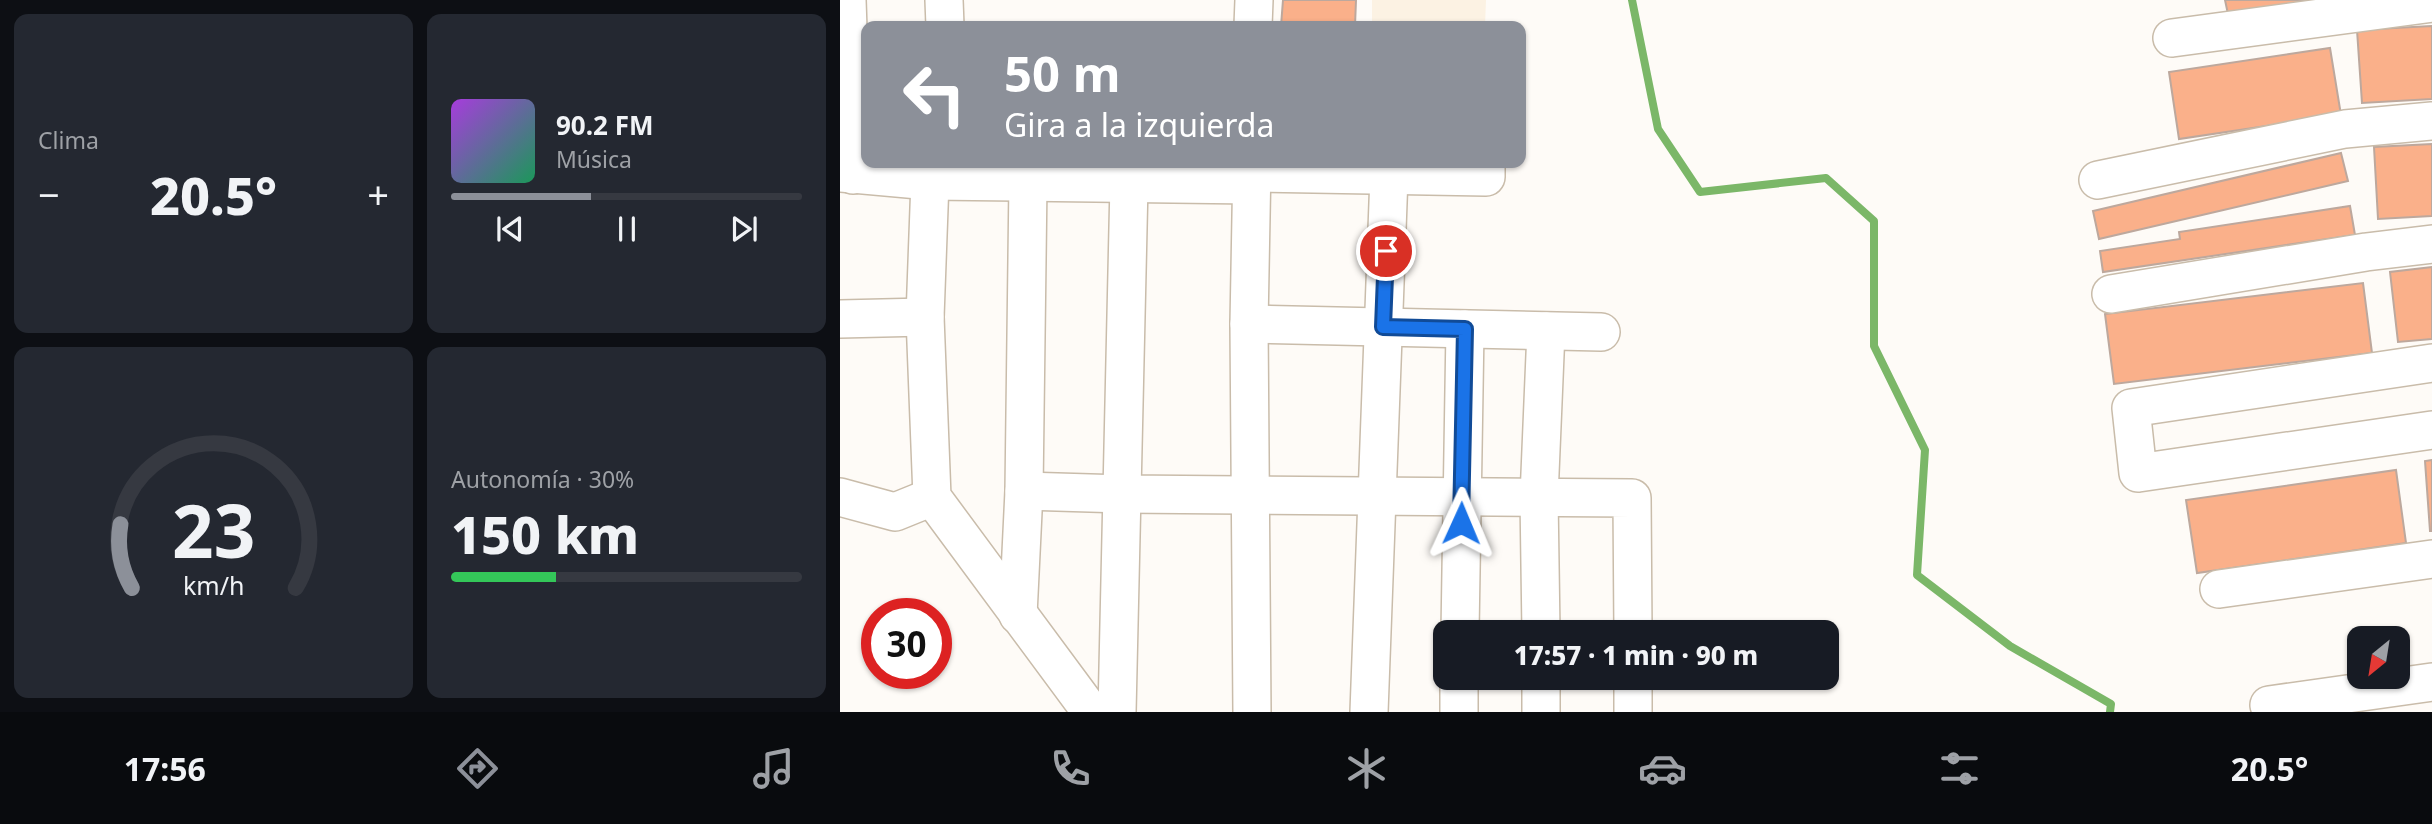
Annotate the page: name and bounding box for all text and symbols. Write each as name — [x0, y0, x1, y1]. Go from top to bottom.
text: 50 m — [1004, 40, 1121, 106]
icon: left — [889, 49, 980, 140]
text: Gira a la izquierda — [1004, 103, 1274, 146]
text: 90.2 FM — [556, 107, 653, 143]
text: Clima — [38, 124, 99, 156]
text: Música — [556, 143, 632, 175]
text: 20.5° — [150, 159, 277, 230]
text: − — [38, 168, 60, 220]
text: + — [367, 168, 389, 220]
icon: previous — [491, 210, 529, 248]
icon: pause — [608, 210, 646, 248]
icon: next — [725, 210, 763, 248]
pin — [1356, 221, 1416, 281]
icon: arrive — [1367, 232, 1405, 270]
text: Autonomía · 30% — [451, 463, 634, 495]
text: 23 — [172, 481, 255, 580]
position arrow — [1424, 486, 1498, 560]
text: 150 km — [451, 498, 639, 569]
text: km/h — [183, 568, 244, 602]
speed limit sign: 30 — [861, 598, 952, 689]
north arrow — [2347, 626, 2410, 690]
map controls — [2347, 626, 2410, 689]
text: 17:57 · 1 min · 90 m — [1514, 637, 1758, 673]
icon: directions — [453, 744, 502, 793]
icon: music — [749, 744, 798, 793]
icon: phone — [1046, 744, 1095, 793]
icon: climate — [1342, 744, 1391, 793]
icon: car — [1638, 744, 1687, 793]
icon: filters — [1935, 744, 1984, 793]
text: 17:56 — [124, 747, 206, 790]
text: 20.5° — [2231, 747, 2308, 790]

